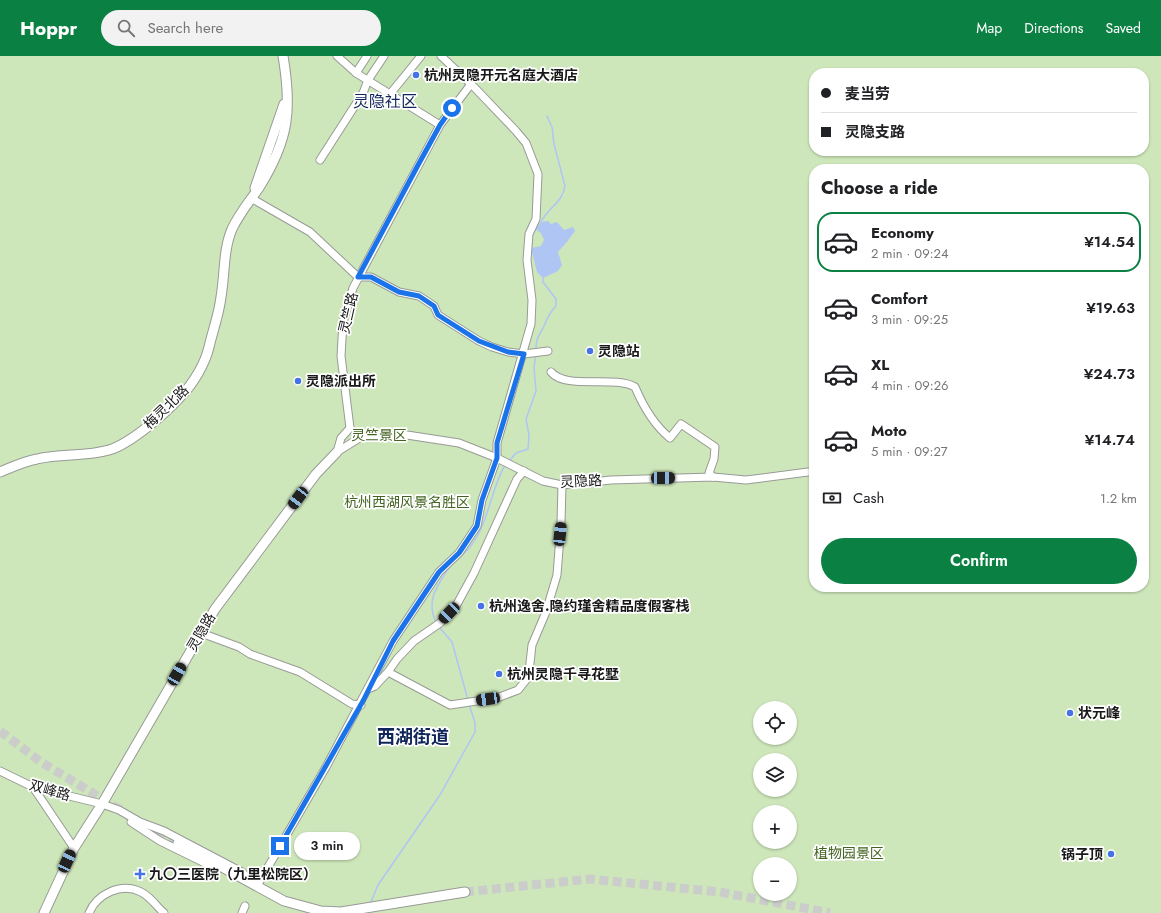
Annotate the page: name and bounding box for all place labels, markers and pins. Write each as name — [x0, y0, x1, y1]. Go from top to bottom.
place label: 杭州灵隐开元名庭大酒店 — [424, 65, 578, 85]
marker: 杭州灵隐开元名庭大酒店 — [411, 70, 421, 80]
place label: 灵隐站 — [598, 341, 640, 361]
marker: 灵隐站 — [585, 346, 595, 356]
place label: 灵隐派出所 — [306, 371, 376, 391]
marker: 灵隐派出所 — [293, 376, 303, 386]
place label: 杭州逸舍.隐约瑾舍精品度假客栈 — [489, 596, 690, 616]
marker: 杭州逸舍.隐约瑾舍精品度假客栈 — [476, 601, 486, 611]
place label: 杭州灵隐千寻花墅 — [507, 664, 619, 684]
marker: 杭州灵隐千寻花墅 — [494, 669, 504, 679]
place label: 状元峰 — [1078, 703, 1120, 723]
marker: 状元峰 — [1065, 708, 1075, 718]
place label: 锅子顶 — [1061, 844, 1103, 864]
marker: 锅子顶 — [1106, 849, 1116, 859]
place label: 九〇三医院（九里松院区） — [149, 864, 317, 884]
marker: 九〇三医院（九里松院区） — [134, 868, 146, 880]

